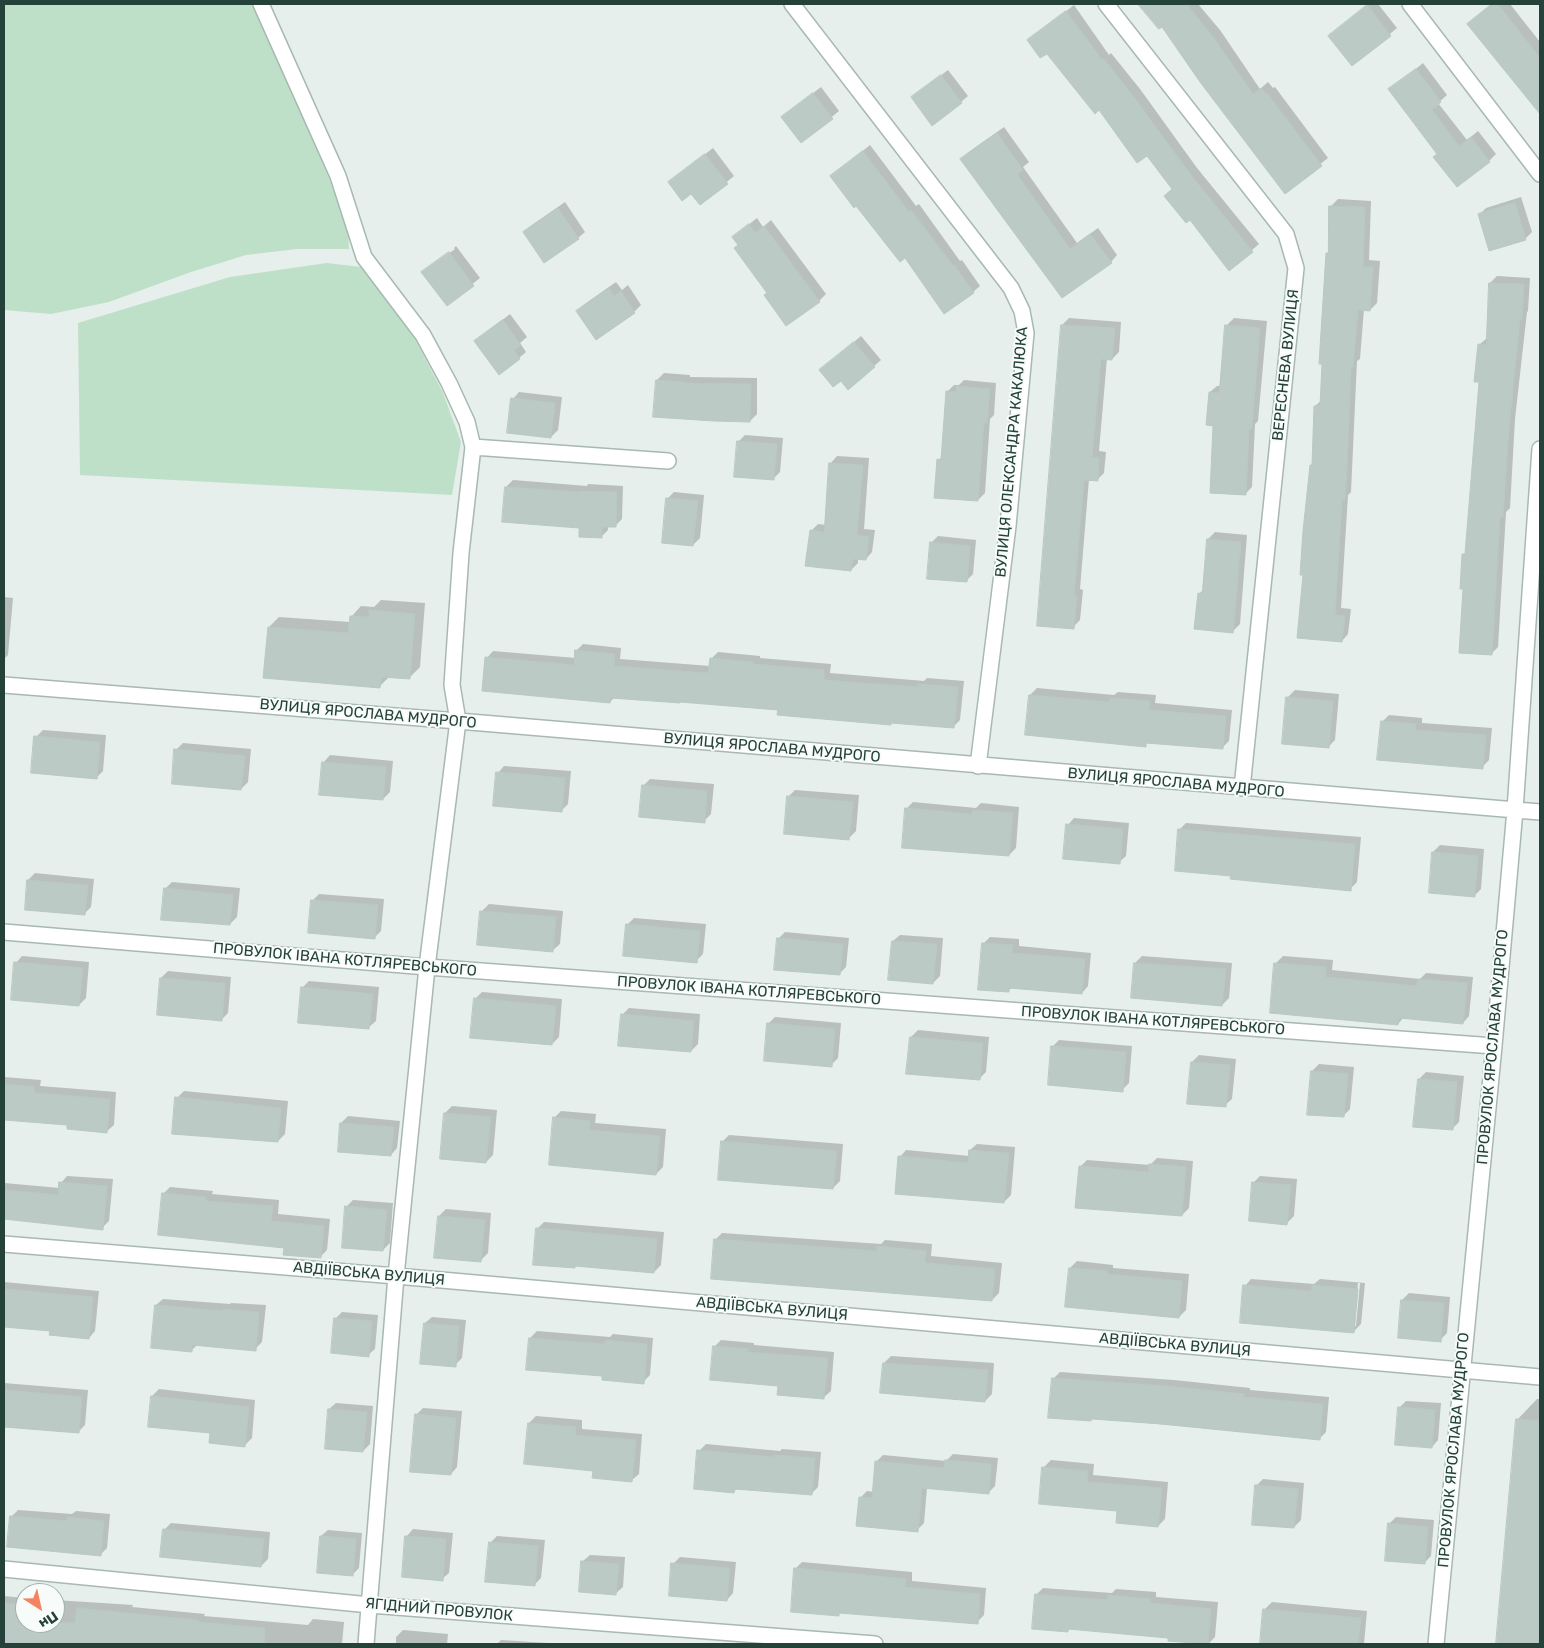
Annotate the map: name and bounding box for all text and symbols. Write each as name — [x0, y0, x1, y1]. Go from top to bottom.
street label: ВЕРЕСНЕВА ВУЛИЦЯ — [1269, 288, 1303, 442]
street label: ВУЛИЦЯ ОЛЕКСАНДРА КАКАЛЮКА — [992, 326, 1032, 578]
street label: ВУЛИЦЯ ЯРОСЛАВА МУДРОГО — [259, 696, 477, 732]
street label: ВУЛИЦЯ ЯРОСЛАВА МУДРОГО — [663, 730, 881, 766]
street label: ВУЛИЦЯ ЯРОСЛАВА МУДРОГО — [1067, 765, 1285, 801]
street label: ПРОВУЛОК ЯРОСЛАВА МУДРОГО — [1474, 929, 1512, 1165]
street label: ПРОВУЛОК ІВАНА КОТЛЯРЕВСЬКОГО — [212, 940, 478, 980]
street label: ПРОВУЛОК ІВАНА КОТЛЯРЕВСЬКОГО — [616, 973, 882, 1009]
street label: ПРОВУЛОК ІВАНА КОТЛЯРЕВСЬКОГО — [1020, 1003, 1286, 1039]
street label: АВДІЇВСЬКА ВУЛИЦЯ — [292, 1258, 446, 1290]
street label: АВДІЇВСЬКА ВУЛИЦЯ — [695, 1293, 849, 1325]
street label: АВДІЇВСЬКА ВУЛИЦЯ — [1098, 1329, 1252, 1361]
street label: ПРОВУЛОК ЯРОСЛАВА МУДРОГО — [1435, 1332, 1473, 1568]
north arrow — [15, 1583, 65, 1633]
street label: ЯГІДНИЙ ПРОВУЛОК — [364, 1595, 514, 1625]
text: Пн — [36, 1607, 61, 1632]

